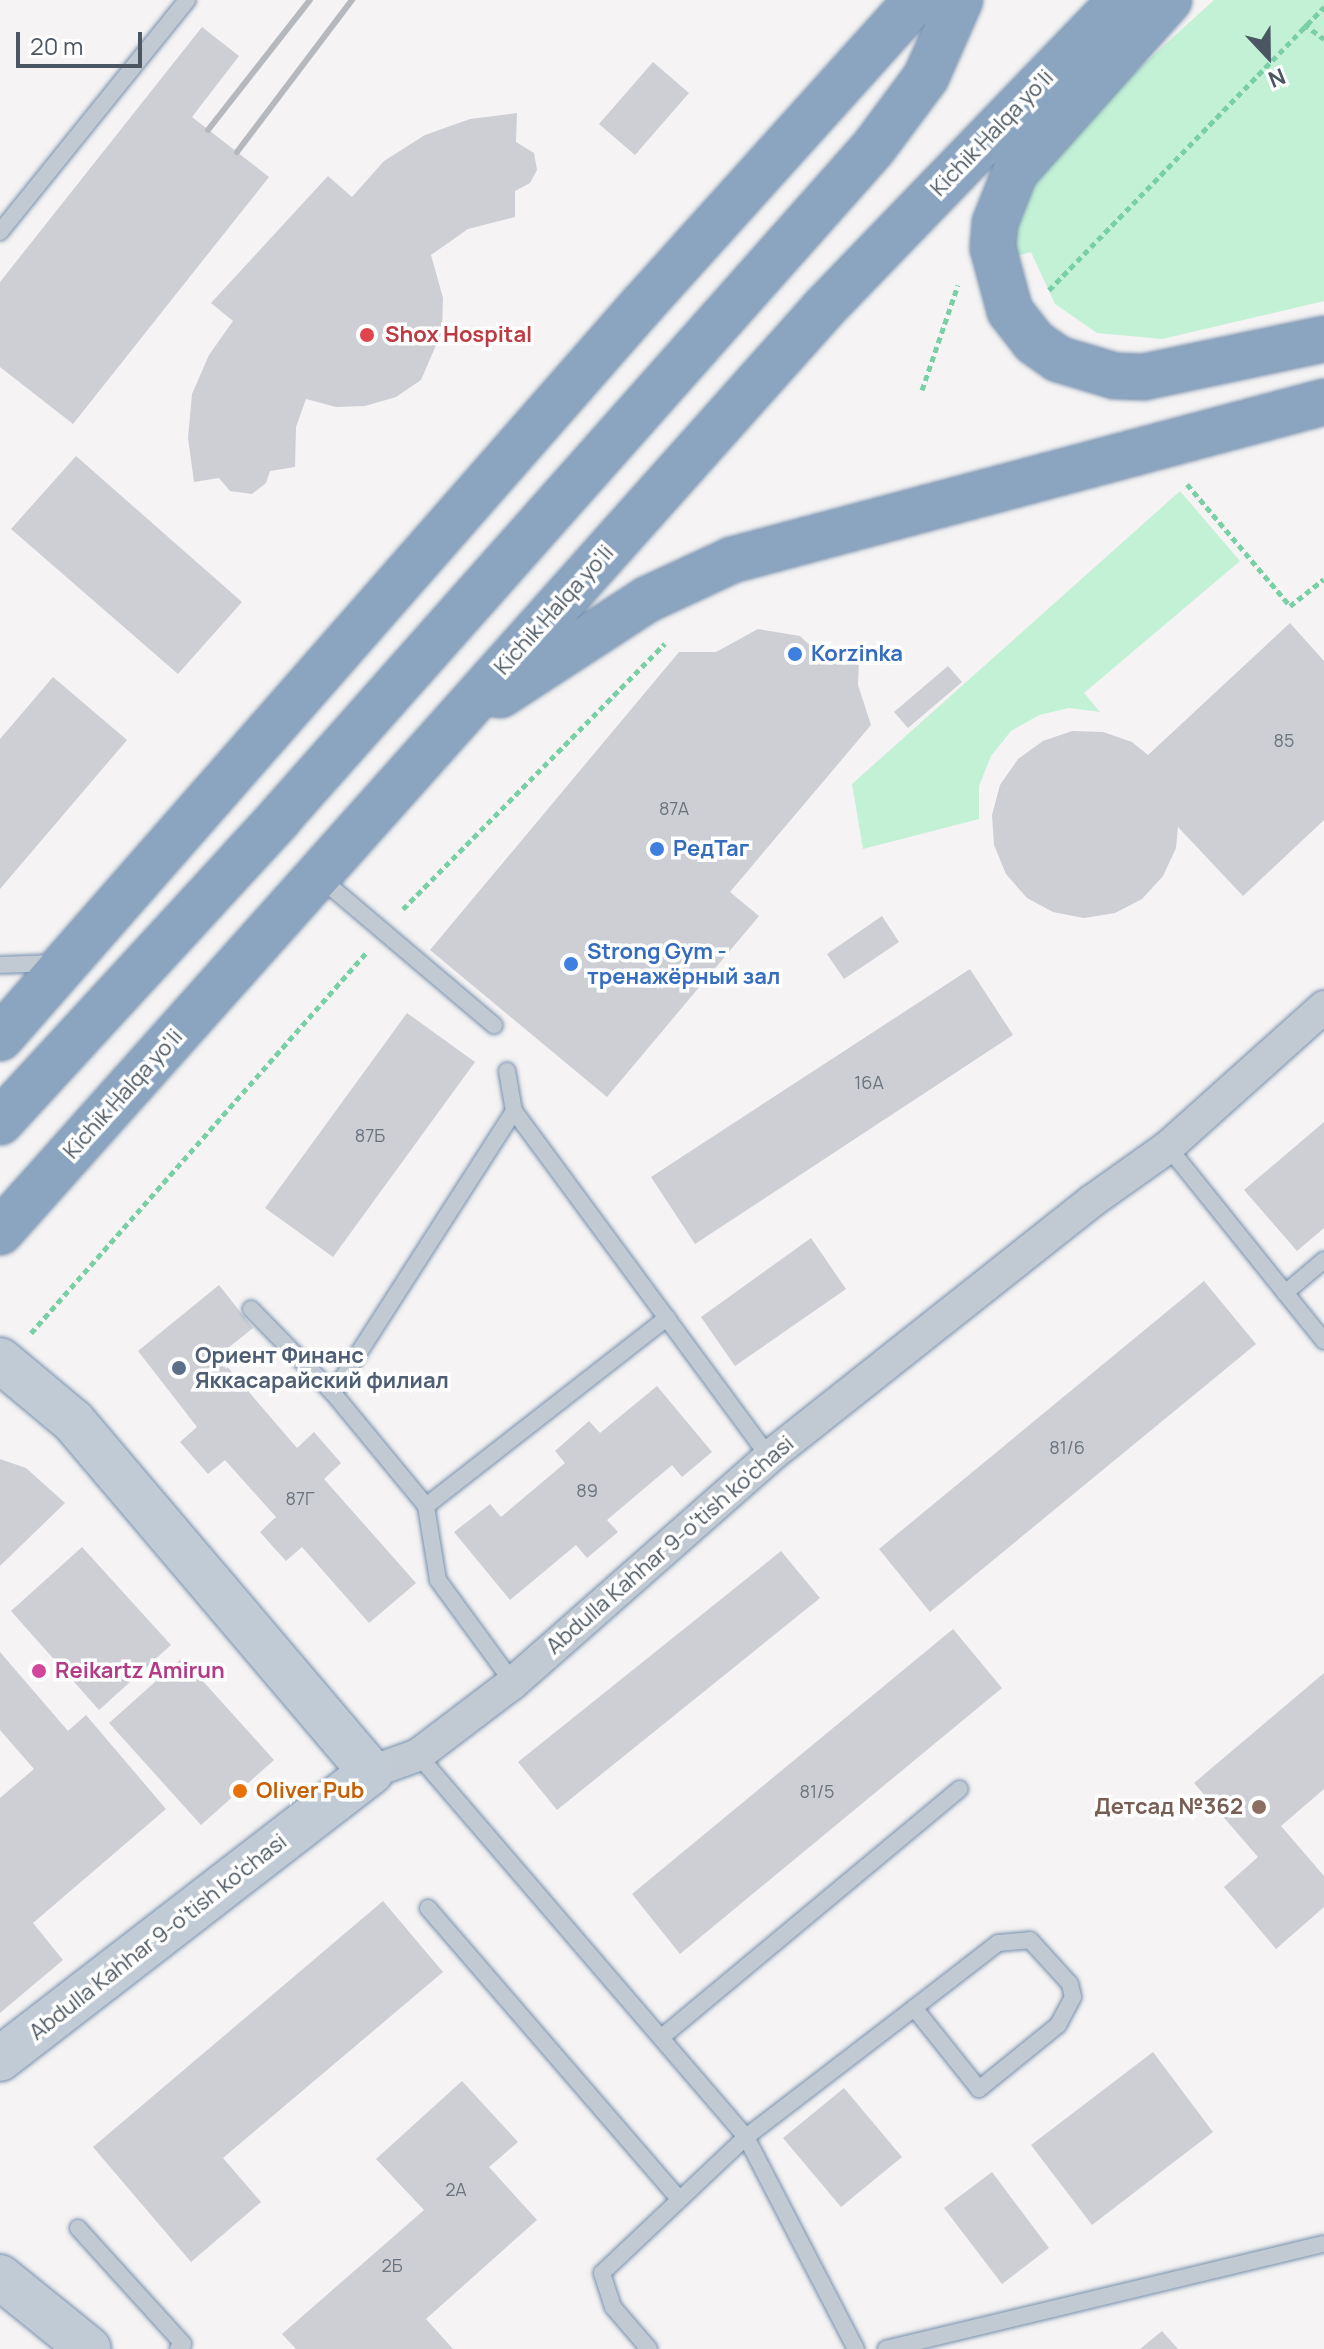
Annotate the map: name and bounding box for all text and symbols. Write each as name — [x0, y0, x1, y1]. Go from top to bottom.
scale bar — [20, 16, 146, 66]
north arrow — [1228, 16, 1308, 96]
text: 20 m — [30, 29, 83, 62]
text: N — [1264, 61, 1290, 95]
street label: Kichik Halqa yo'li — [925, 64, 1059, 202]
place label: Shox Hospital — [385, 322, 532, 348]
marker: Shox Hospital — [356, 324, 378, 346]
street label: Kichik Halqa yo'li — [489, 540, 619, 680]
place label: Korzinka — [811, 641, 903, 667]
marker: Korzinka — [786, 645, 804, 663]
house number: 85 — [1274, 729, 1294, 751]
house number: 87A — [659, 797, 689, 819]
place label: РедТаг — [673, 836, 749, 862]
marker: РедТаг — [648, 840, 666, 858]
place label: Strong Gym - тренажёрный зал — [587, 938, 780, 990]
marker: Strong Gym - тренажёрный зал — [562, 955, 580, 973]
street label: Kichik Halqa yo'li — [58, 1024, 188, 1164]
house number: 16А — [854, 1071, 884, 1093]
house number: 87Б — [355, 1124, 385, 1146]
place label: Ориент Финанс Яккасарайский филиал — [195, 1342, 449, 1394]
marker: Ориент Финанс Яккасарайский филиал — [170, 1359, 188, 1377]
street label: Abdulla Kahhar 9-o'tish ko'chasi — [541, 1430, 799, 1660]
house number: 81/6 — [1049, 1436, 1085, 1458]
house number: 89 — [576, 1479, 598, 1501]
house number: 87Г — [285, 1487, 315, 1509]
place label: Reikartz Amirun — [55, 1658, 225, 1684]
marker: Reikartz Amirun — [30, 1662, 48, 1680]
place label: Oliver Pub — [256, 1778, 364, 1804]
house number: 81/5 — [800, 1780, 834, 1802]
marker: Oliver Pub — [231, 1782, 249, 1800]
place label: Детсад №362 — [1094, 1794, 1243, 1820]
marker: Детсад №362 — [1250, 1798, 1268, 1816]
street label: Abdulla Kahhar 9-o'tish ko'chasi — [24, 1828, 292, 2046]
house number: 2А — [445, 2178, 467, 2200]
house number: 2Б — [381, 2254, 403, 2276]

